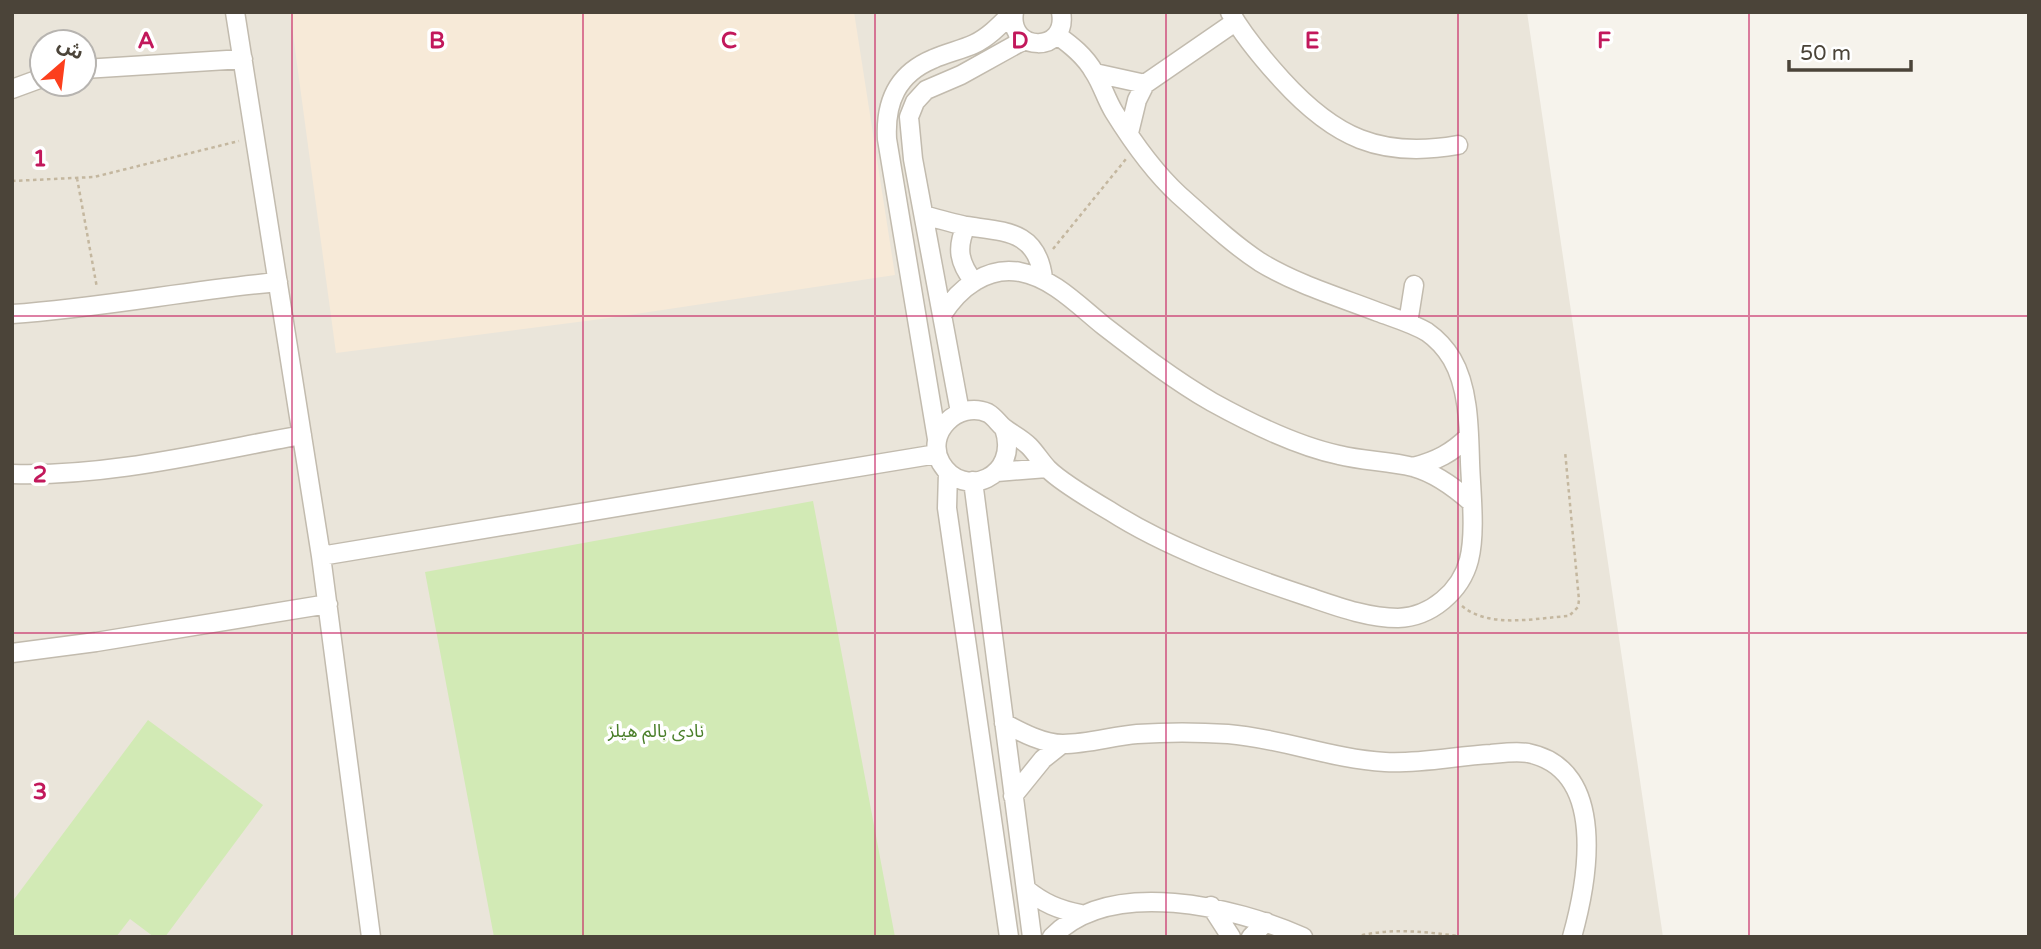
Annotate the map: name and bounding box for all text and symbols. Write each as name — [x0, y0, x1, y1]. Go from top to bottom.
text: A — [137, 27, 155, 55]
text: B — [429, 27, 445, 55]
text: C — [721, 27, 737, 55]
text: D — [1011, 27, 1029, 55]
text: E — [1305, 27, 1319, 55]
text: F — [1597, 27, 1611, 55]
north arrow — [28, 28, 98, 98]
scale bar — [1789, 28, 1912, 72]
text: ش — [54, 33, 87, 65]
text: 50 m — [1800, 41, 1851, 66]
text: 1 — [33, 145, 47, 173]
text: 2 — [33, 461, 47, 489]
park label: نادى بالم هيلز — [607, 720, 704, 744]
text: 3 — [33, 778, 47, 806]

